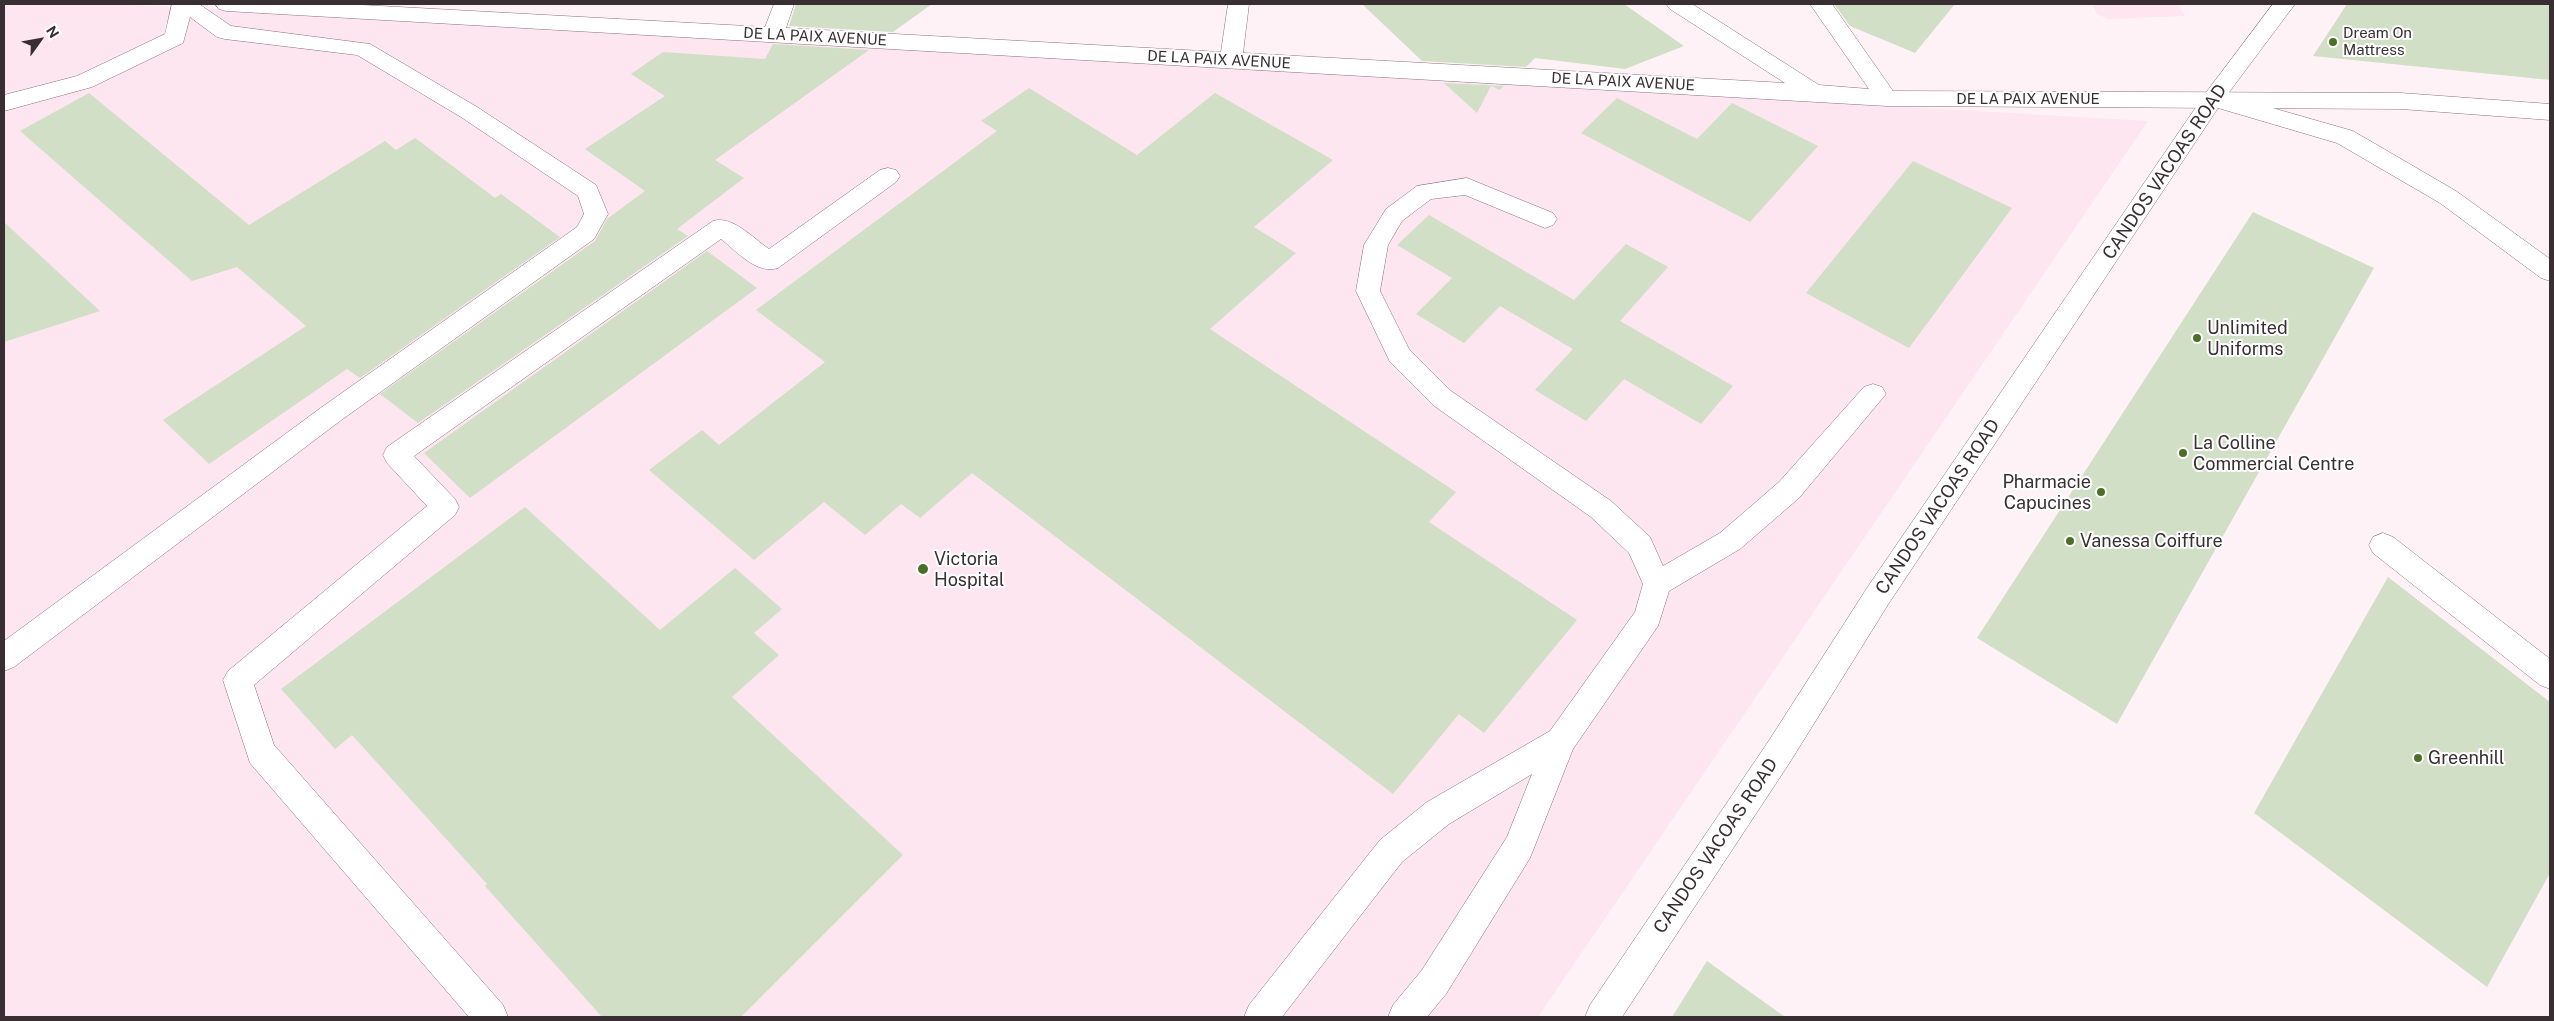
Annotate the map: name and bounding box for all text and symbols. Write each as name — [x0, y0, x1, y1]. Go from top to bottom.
north arrow — [15, 15, 65, 65]
text: N — [43, 23, 62, 41]
street label: DE LA PAIX AVENUE — [743, 24, 887, 50]
place label: Dream On Mattress — [2343, 24, 2412, 59]
marker: Dream On Mattress — [2327, 36, 2339, 48]
street label: DE LA PAIX AVENUE — [1147, 47, 1291, 73]
street label: DE LA PAIX AVENUE — [1551, 69, 1695, 95]
street label: CANDOS VACOAS ROAD — [2098, 80, 2232, 264]
street label: DE LA PAIX AVENUE — [1956, 90, 2100, 108]
place label: Unlimited Uniforms — [2207, 317, 2288, 359]
marker: Unlimited Uniforms — [2191, 332, 2203, 344]
street label: CANDOS VACOAS ROAD — [1871, 415, 2005, 599]
place label: La Colline Commercial Centre — [2193, 432, 2354, 474]
marker: La Colline Commercial Centre — [2177, 447, 2189, 459]
place label: Pharmacie Capucines — [2002, 471, 2091, 514]
marker: Pharmacie Capucines — [2095, 486, 2107, 498]
place label: Vanessa Coiffure — [2080, 530, 2223, 552]
marker: Vanessa Coiffure — [2064, 535, 2076, 547]
place label: Victoria Hospital — [934, 548, 1004, 590]
marker: Victoria Hospital — [916, 562, 930, 576]
place label: Greenhill — [2428, 747, 2504, 769]
marker: Greenhill — [2412, 752, 2424, 764]
street label: CANDOS VACOAS ROAD — [1649, 754, 1783, 938]

